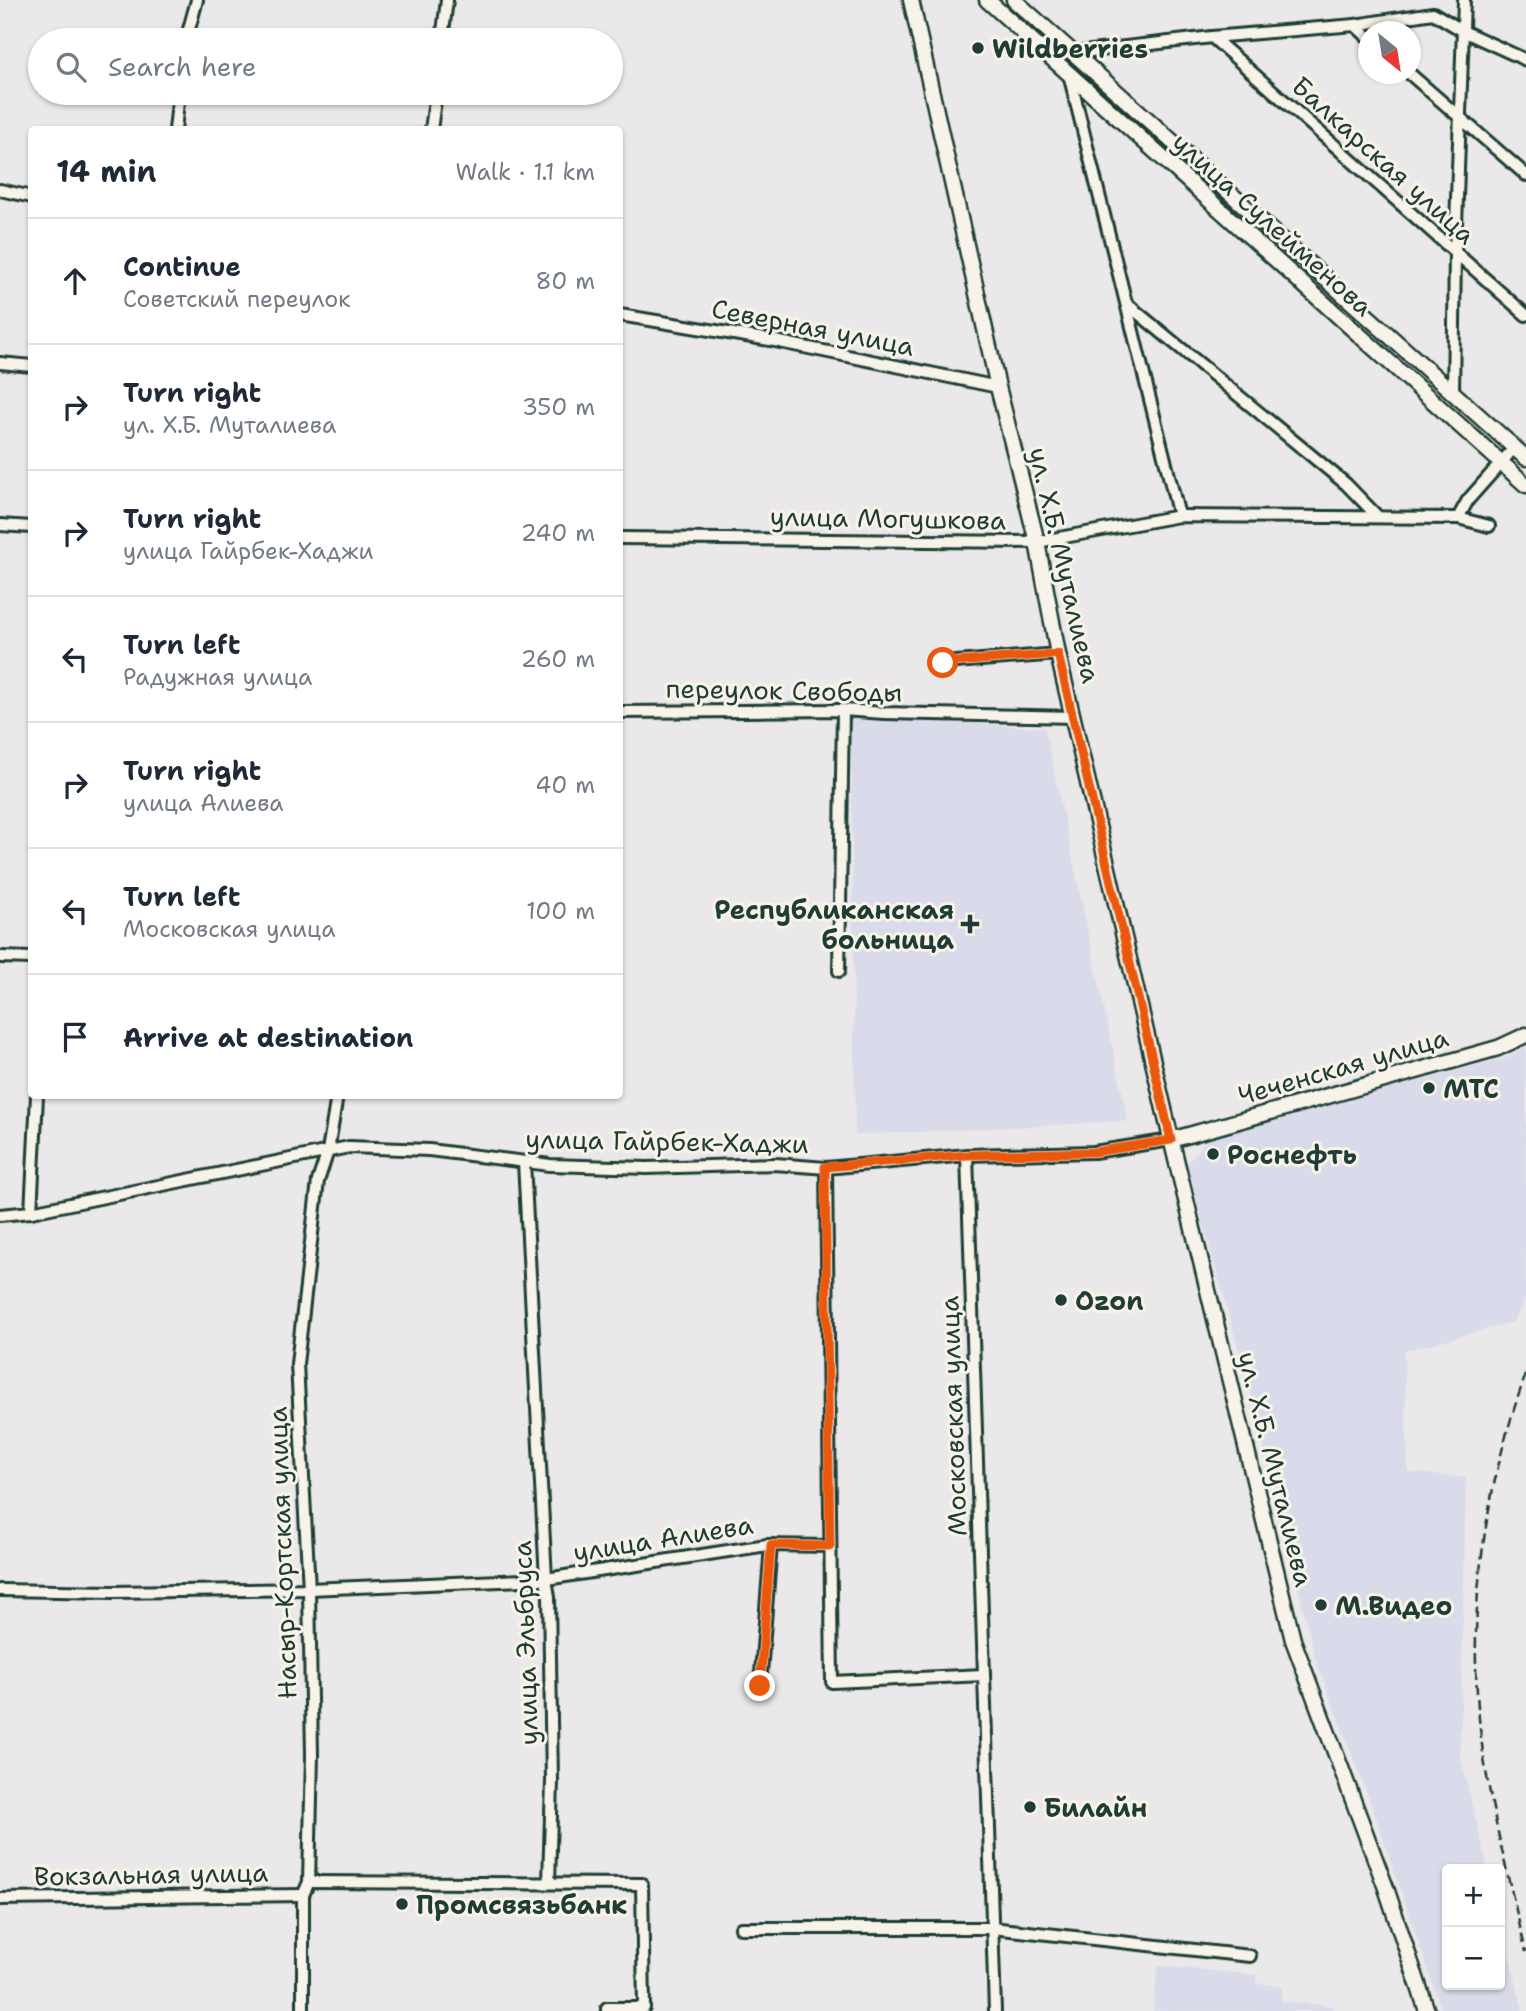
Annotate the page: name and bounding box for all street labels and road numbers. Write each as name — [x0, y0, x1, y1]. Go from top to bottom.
street label: Балкарская улица — [1285, 68, 1483, 252]
street label: улица Сулейменова — [1165, 124, 1381, 324]
street label: Северная улица — [709, 290, 917, 364]
street label: ул. Х.Б. Муталиева — [1021, 444, 1109, 686]
street label: улица Могушкова — [770, 498, 1006, 538]
street label: переулок Свободы — [665, 670, 903, 710]
street label: Чеченская улица — [1234, 1019, 1452, 1113]
street label: улица Гайрбек-Хаджи — [525, 1121, 809, 1161]
street label: Московская улица — [931, 1295, 975, 1537]
street label: ул. Х.Б. Муталиева — [1230, 1348, 1322, 1590]
street label: Насыр-Кортская улица — [259, 1406, 305, 1700]
street label: улица Алиева — [571, 1507, 755, 1569]
street label: улица Эльбруса — [504, 1540, 546, 1746]
street label: Вокзальная улица — [33, 1854, 269, 1894]

